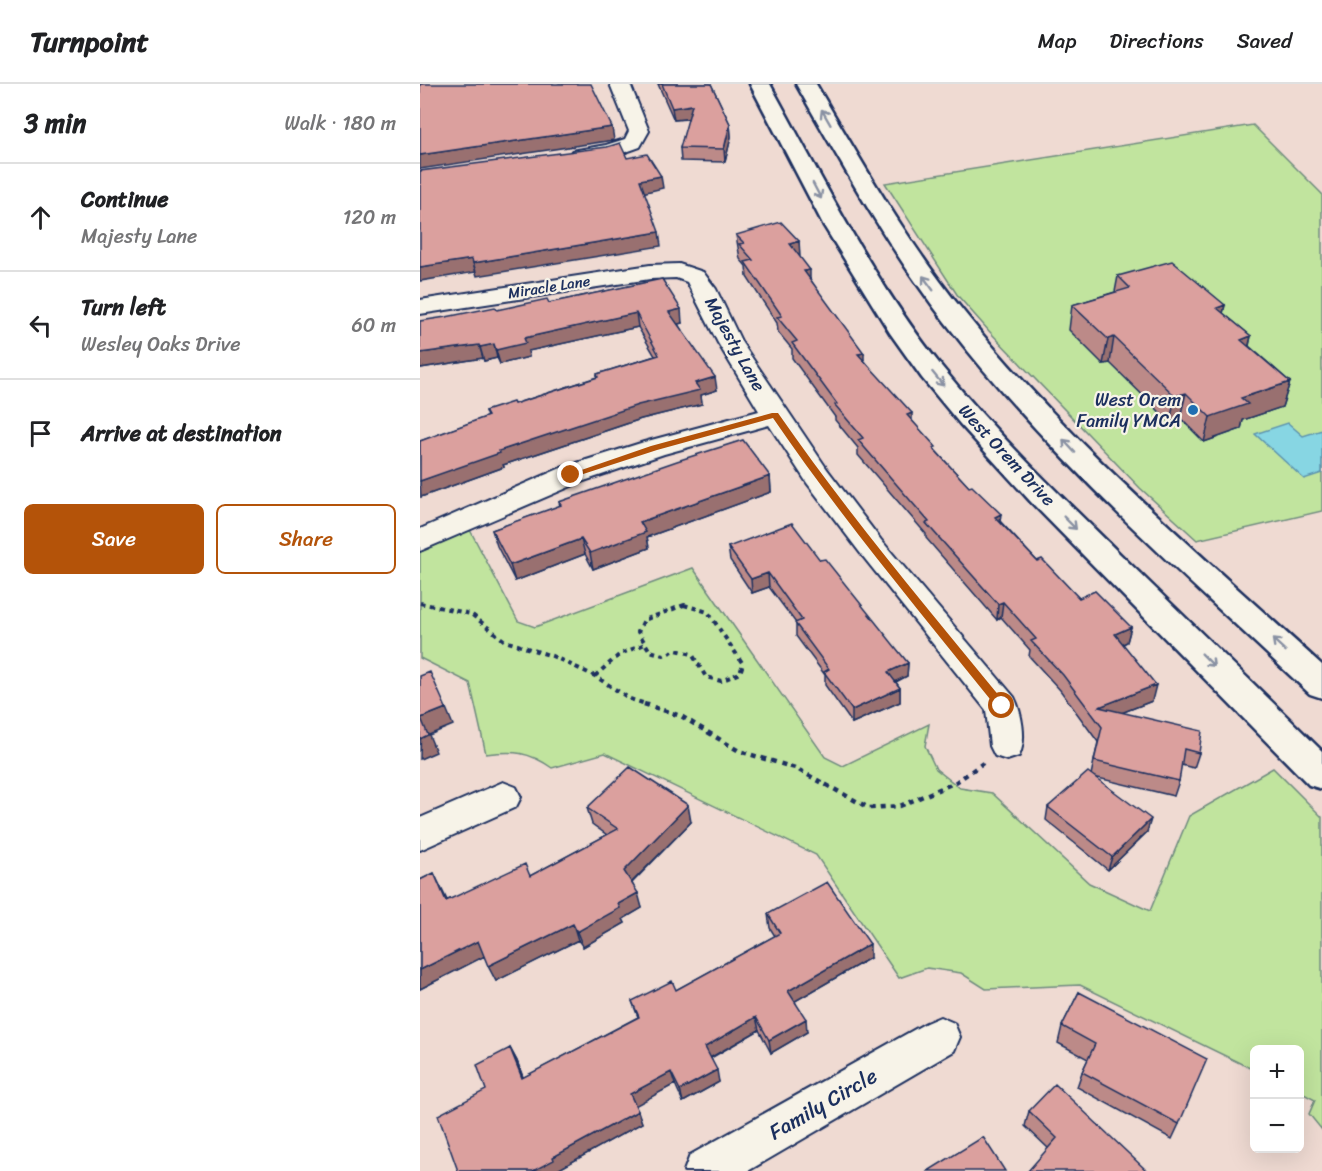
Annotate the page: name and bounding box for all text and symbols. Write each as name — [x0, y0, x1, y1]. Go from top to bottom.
text: Turnpoint — [30, 17, 149, 66]
text: Map — [1038, 22, 1076, 60]
text: Directions — [1109, 22, 1204, 60]
text: Saved — [1237, 22, 1292, 60]
text: 3 min — [24, 100, 86, 146]
text: Walk · 180 m — [285, 106, 396, 141]
one-way arrow — [819, 109, 831, 126]
text: Continue — [81, 180, 169, 219]
one-way arrow — [811, 182, 823, 199]
text: 120 m — [343, 200, 396, 235]
icon: ahead — [24, 201, 57, 234]
text: Majesty Lane — [81, 219, 197, 254]
street label: Miracle Lane — [506, 268, 592, 306]
one-way arrow — [922, 275, 934, 291]
text: Turn left — [81, 288, 166, 327]
street label: Majesty Lane — [696, 290, 774, 398]
text: 60 m — [351, 308, 396, 343]
icon: left — [24, 309, 57, 342]
text: Wesley Oaks Drive — [81, 327, 241, 362]
one-way arrow — [932, 371, 945, 387]
place label: West Orem Family YMCA — [1076, 384, 1181, 437]
street label: West Orem Drive — [950, 396, 1064, 514]
marker: West Orem Family YMCA — [1186, 403, 1200, 417]
text: Arrive at destination — [81, 414, 282, 453]
icon: arrive — [24, 417, 57, 450]
one-way arrow — [1063, 439, 1077, 454]
route end — [557, 461, 583, 487]
button: Save — [24, 504, 204, 574]
button: Share — [216, 504, 396, 574]
one-way arrow — [1062, 515, 1077, 530]
one-way arrow — [1272, 638, 1287, 652]
one-way arrow — [1201, 653, 1216, 668]
route start — [988, 692, 1014, 718]
map controls — [1250, 1045, 1304, 1153]
button: + — [1250, 1045, 1304, 1099]
street label: Family Circle — [761, 1057, 885, 1151]
button: − — [1250, 1099, 1304, 1153]

